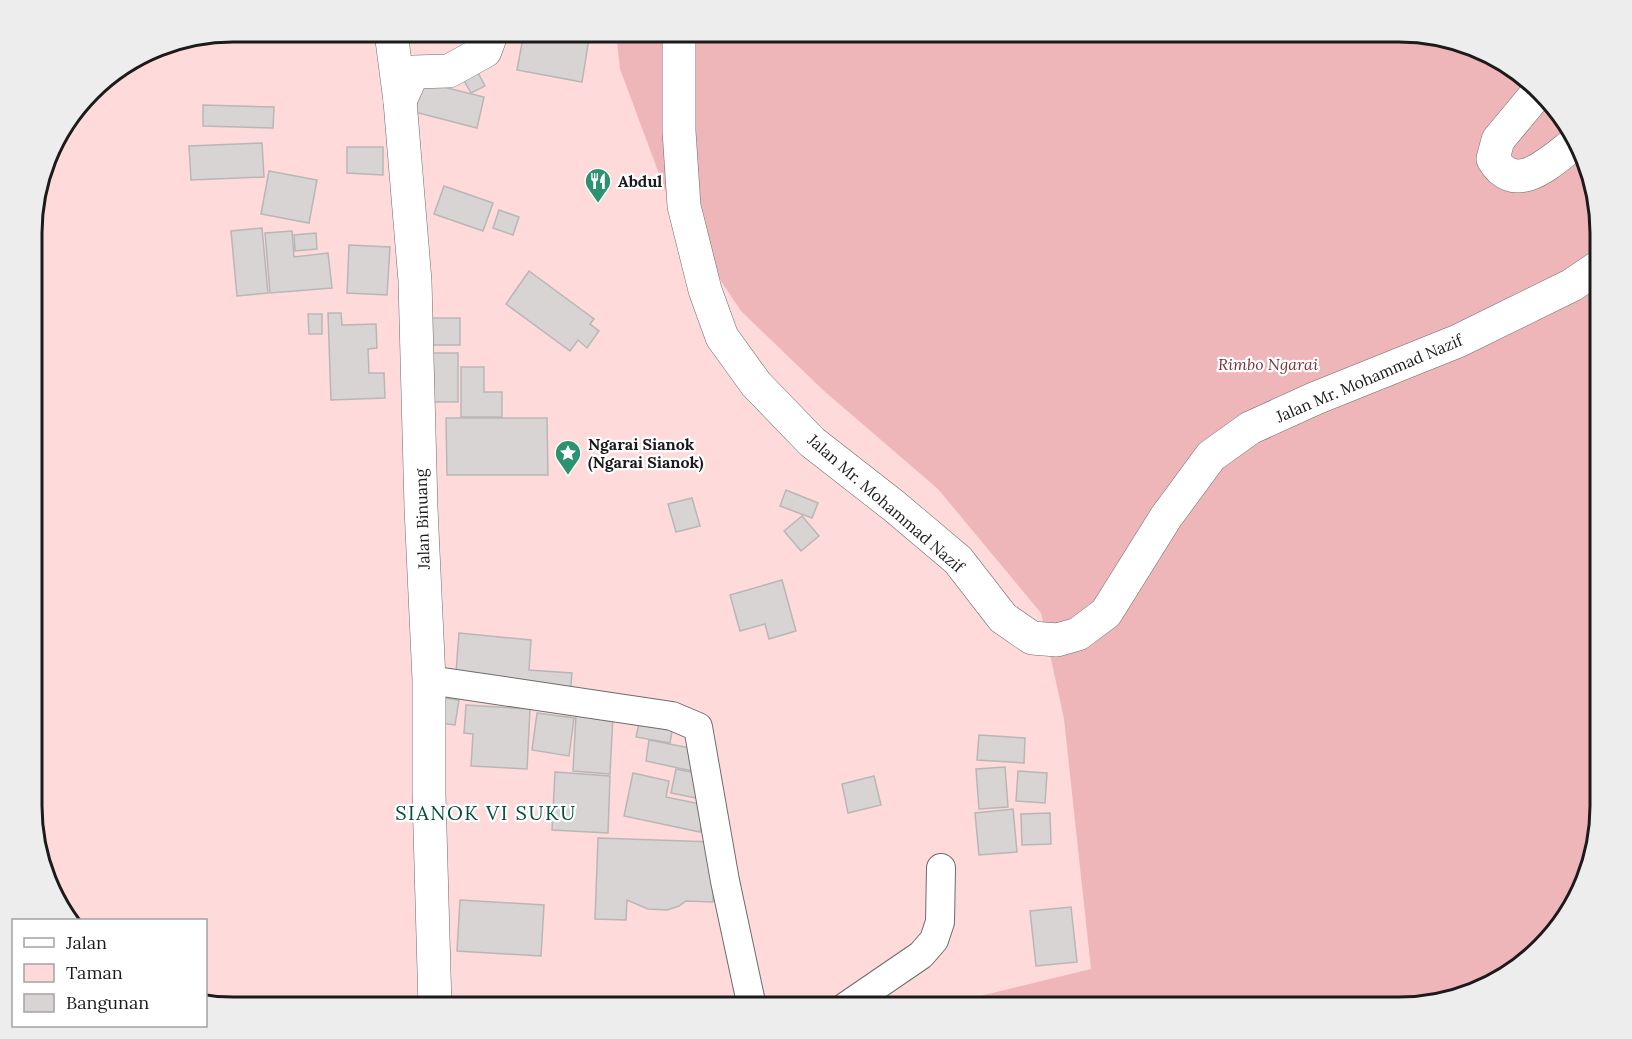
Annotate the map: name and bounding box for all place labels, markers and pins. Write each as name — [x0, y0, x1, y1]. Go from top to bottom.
restaurant icon: Abdul — [583, 166, 613, 204]
place label: Abdul — [618, 171, 662, 191]
place label: Ngarai Sianok (Ngarai Sianok) — [588, 434, 704, 473]
place icon: Ngarai Sianok (Ngarai Sianok) — [553, 438, 583, 476]

